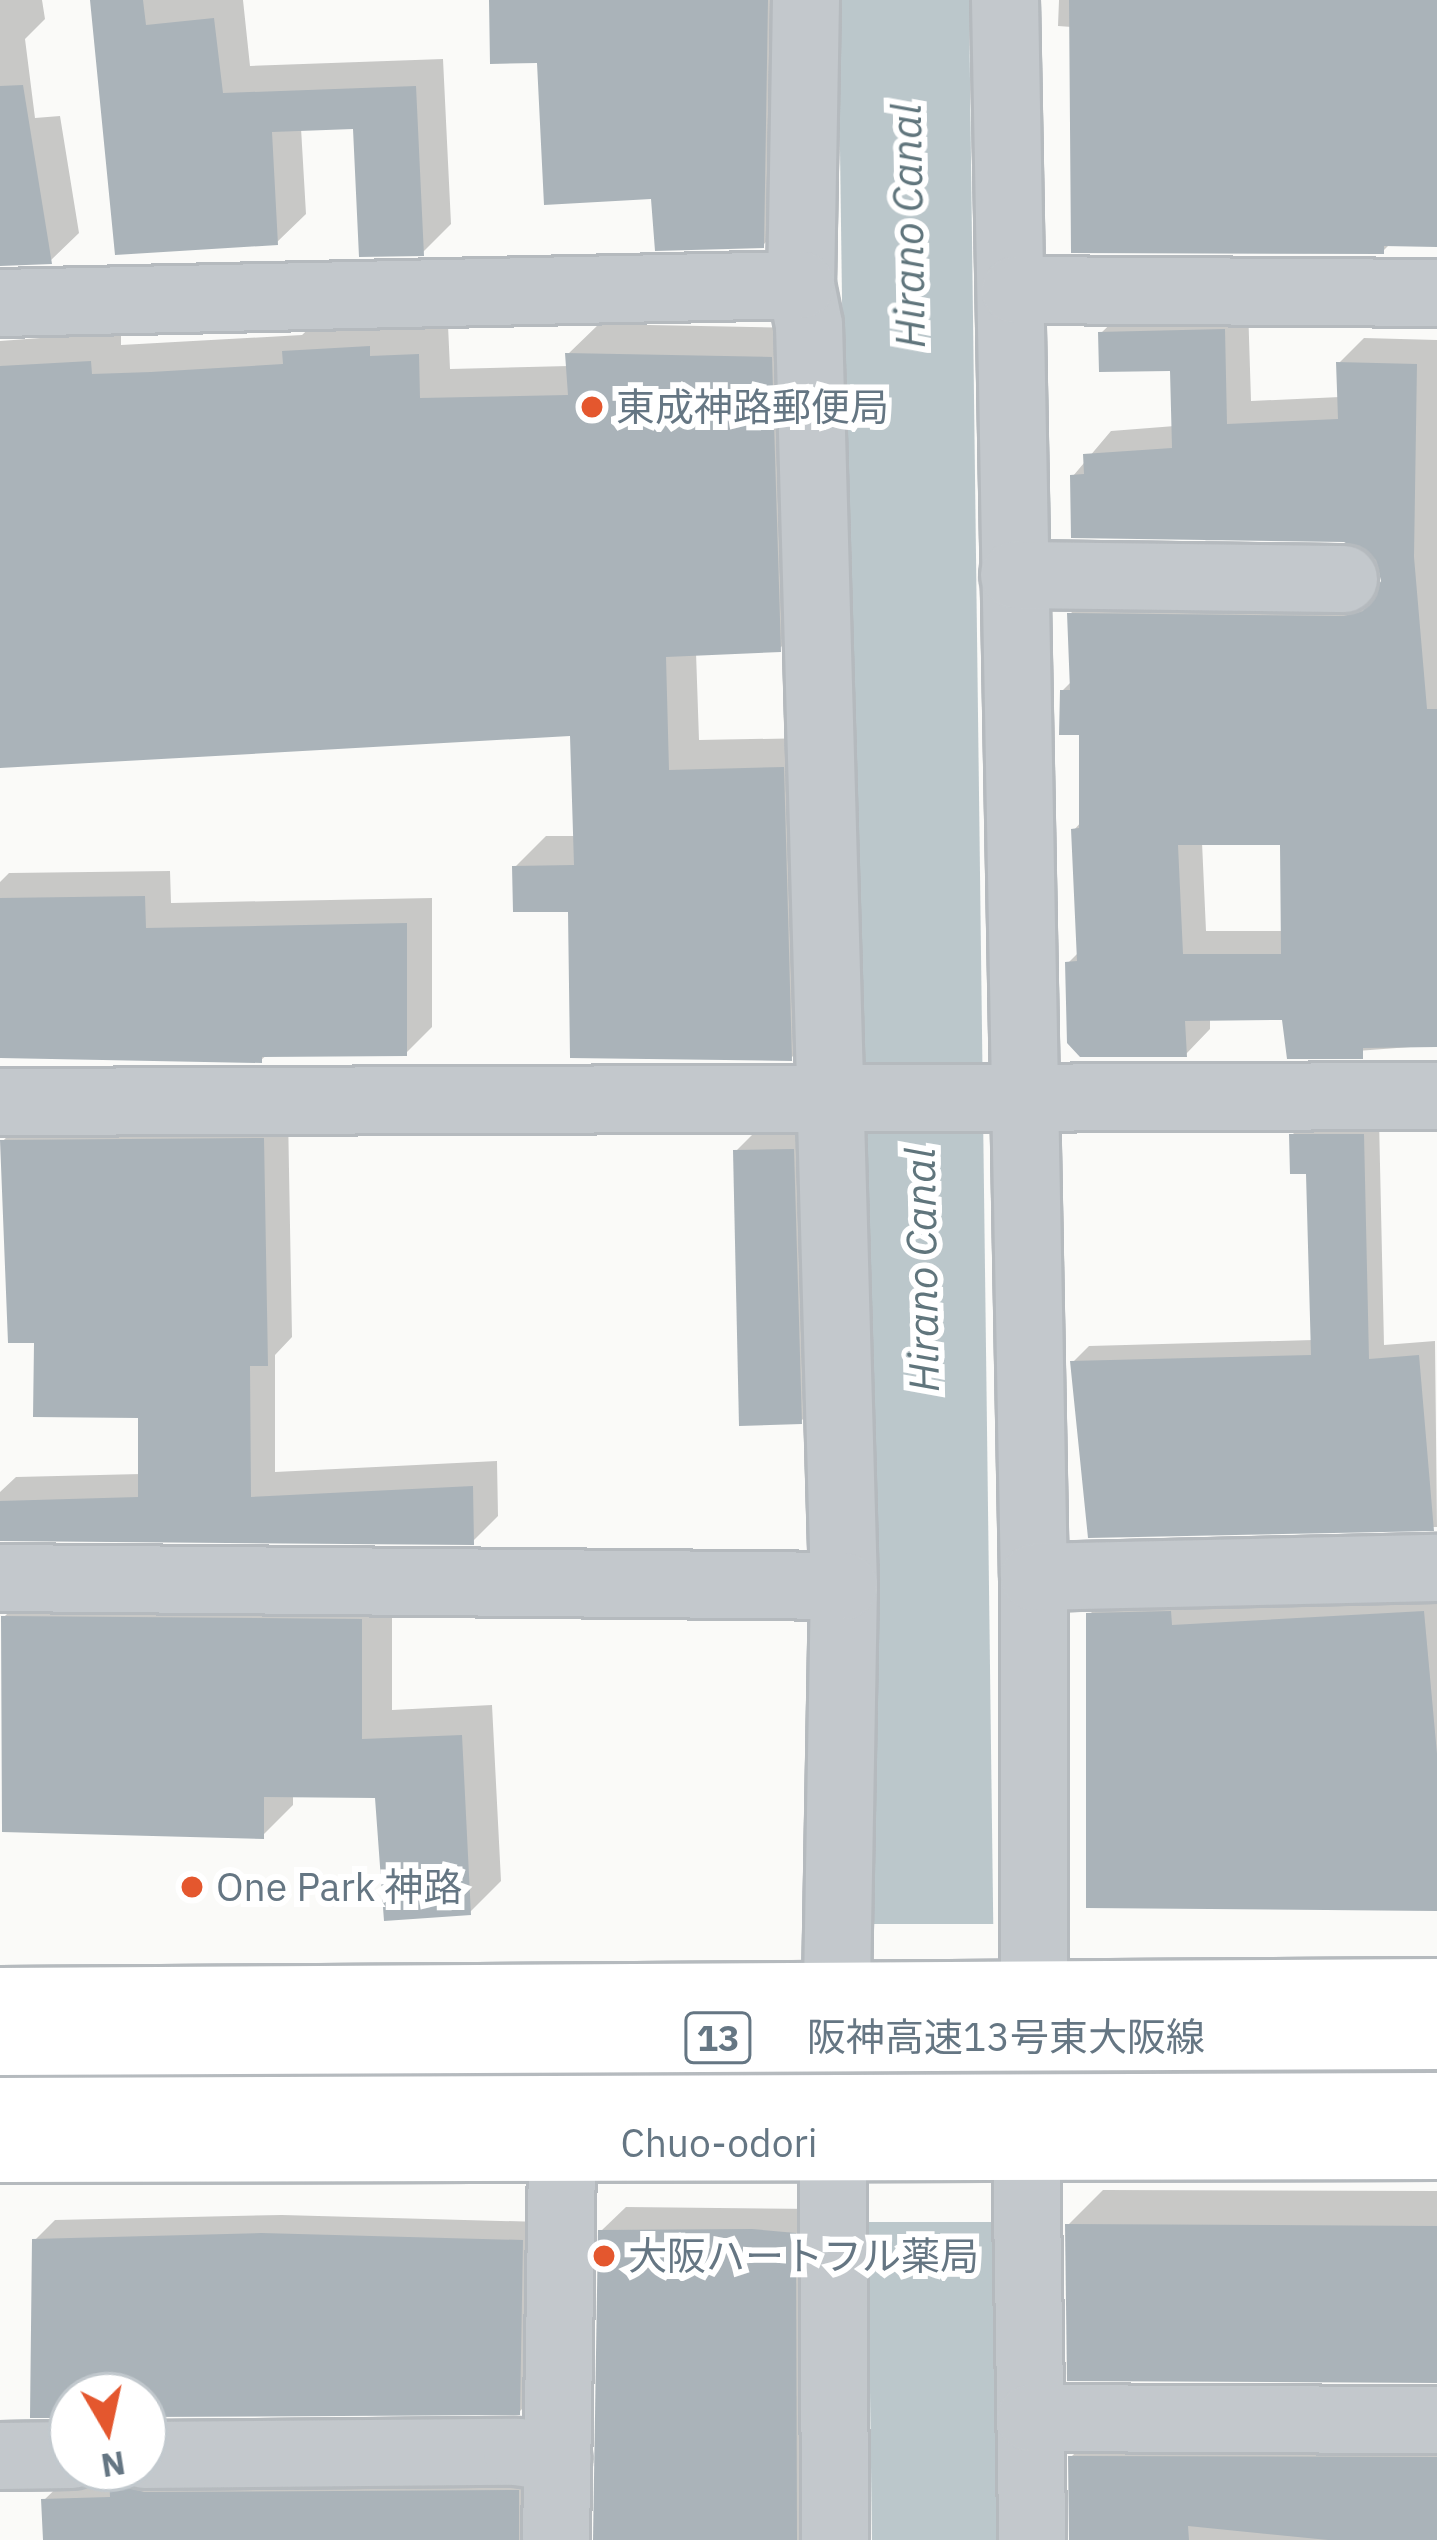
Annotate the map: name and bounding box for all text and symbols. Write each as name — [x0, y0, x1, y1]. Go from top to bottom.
water label: Hirano Canal — [881, 103, 935, 349]
place label: 東成神路郵便局 — [616, 384, 889, 430]
marker: 東成神路郵便局 — [579, 394, 605, 420]
water label: Hirano Canal — [895, 1147, 949, 1393]
place label: One Park 神路 — [216, 1864, 463, 1910]
marker: One Park 神路 — [179, 1874, 205, 1900]
road number: 13 — [682, 2008, 754, 2068]
street label: 阪神高速13号東大阪線 — [807, 2014, 1205, 2060]
street label: Chuo-odori — [620, 2120, 818, 2166]
place label: 大阪ハートフル薬局 — [628, 2233, 979, 2279]
marker: 大阪ハートフル薬局 — [591, 2243, 617, 2269]
north arrow — [48, 2372, 168, 2492]
text: N — [98, 2442, 128, 2488]

